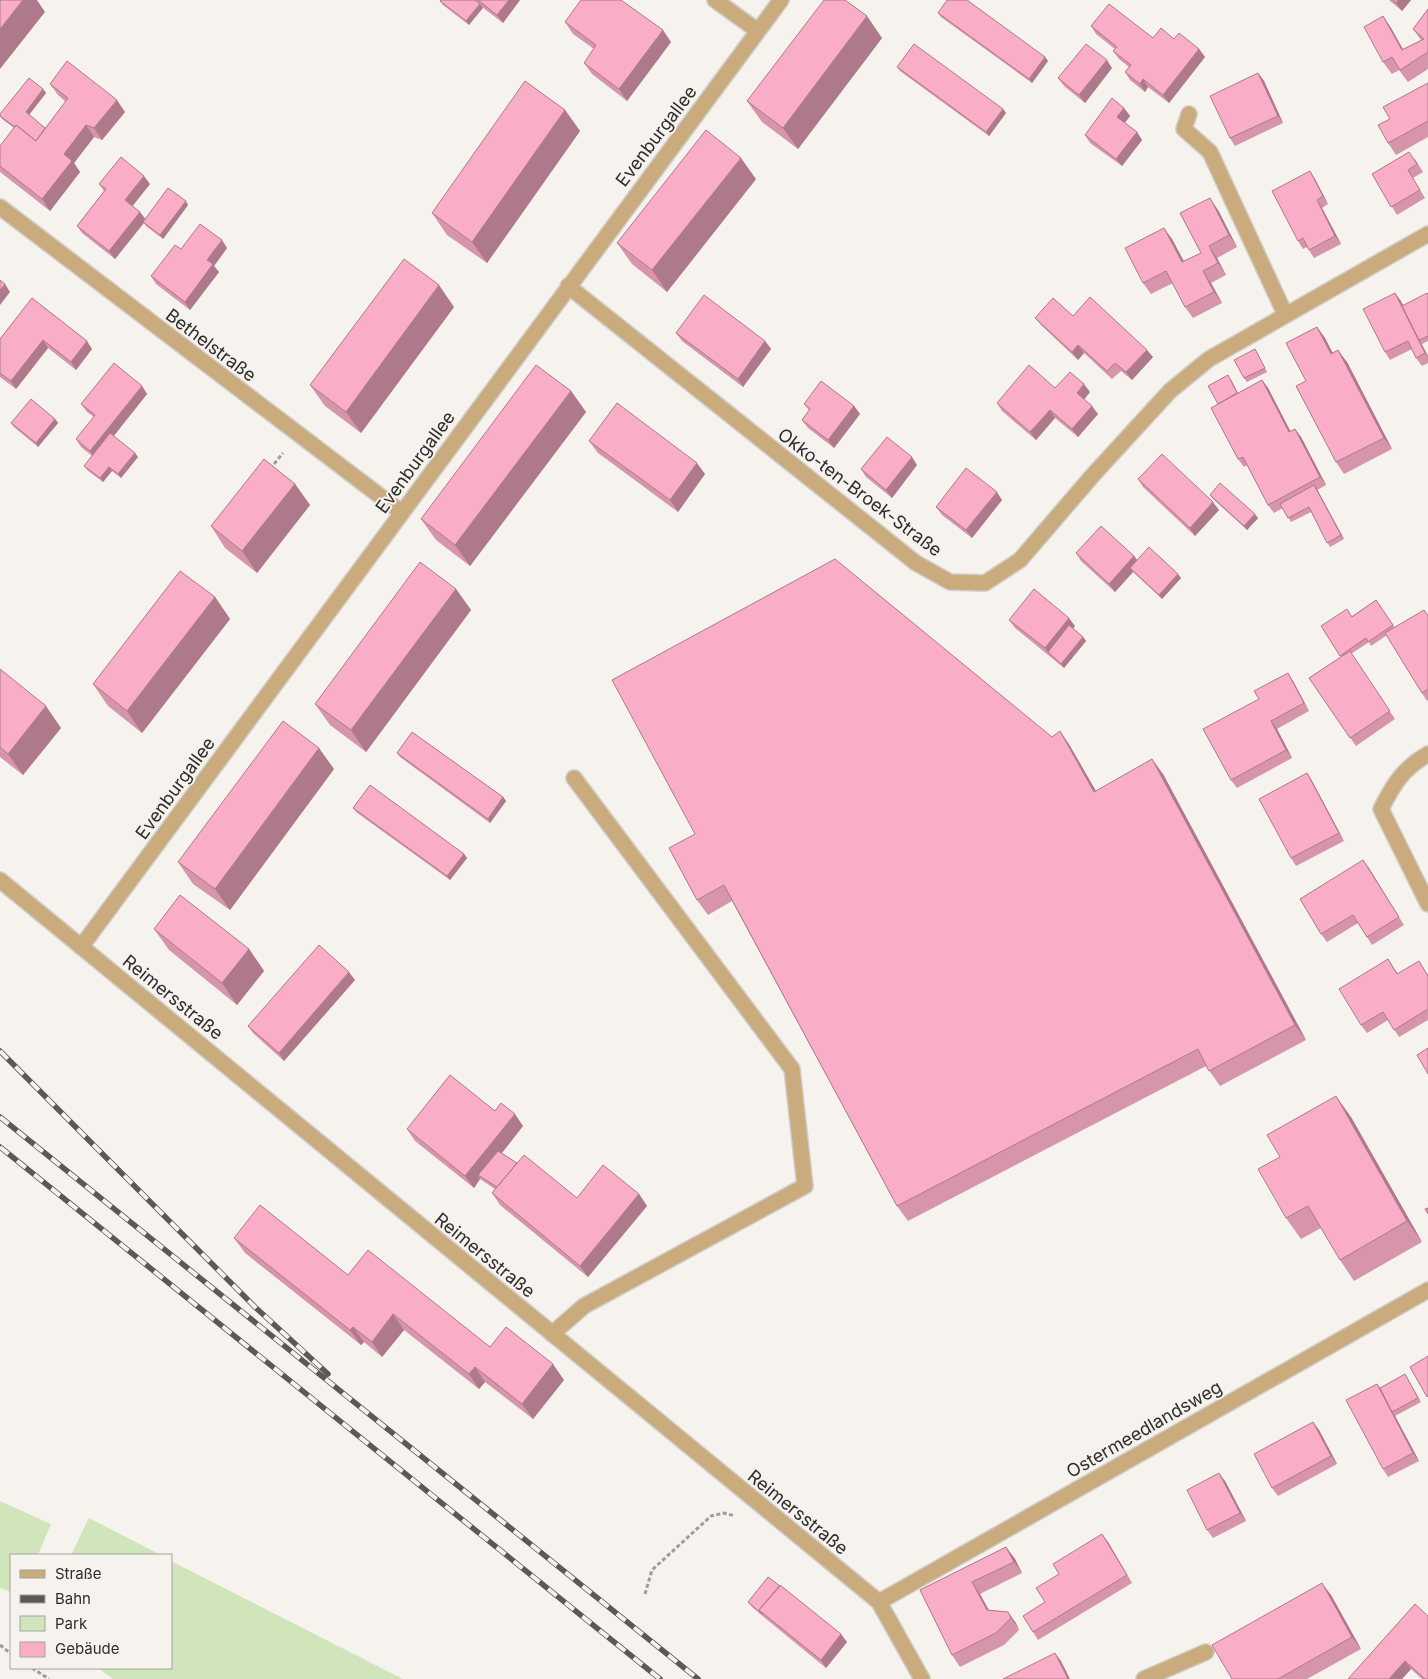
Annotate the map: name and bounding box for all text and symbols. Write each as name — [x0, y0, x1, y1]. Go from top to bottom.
street label: Evenburgallee — [611, 81, 701, 191]
street label: Bethelstraße — [162, 304, 260, 386]
street label: Evenburgallee — [371, 407, 459, 517]
street label: Okko-ten-Broek-Straße — [774, 423, 946, 561]
street label: Evenburgallee — [131, 733, 219, 843]
street label: Reimersstraße — [119, 950, 227, 1044]
street label: Reimersstraße — [431, 1208, 539, 1302]
street label: Ostermeedlandsweg — [1063, 1376, 1225, 1482]
street label: Reimersstraße — [744, 1465, 852, 1559]
legend — [10, 1554, 172, 1669]
text: Straße — [55, 1564, 102, 1583]
text: Bahn — [55, 1589, 91, 1608]
text: Park — [55, 1614, 88, 1633]
text: Gebäude — [55, 1639, 120, 1658]

